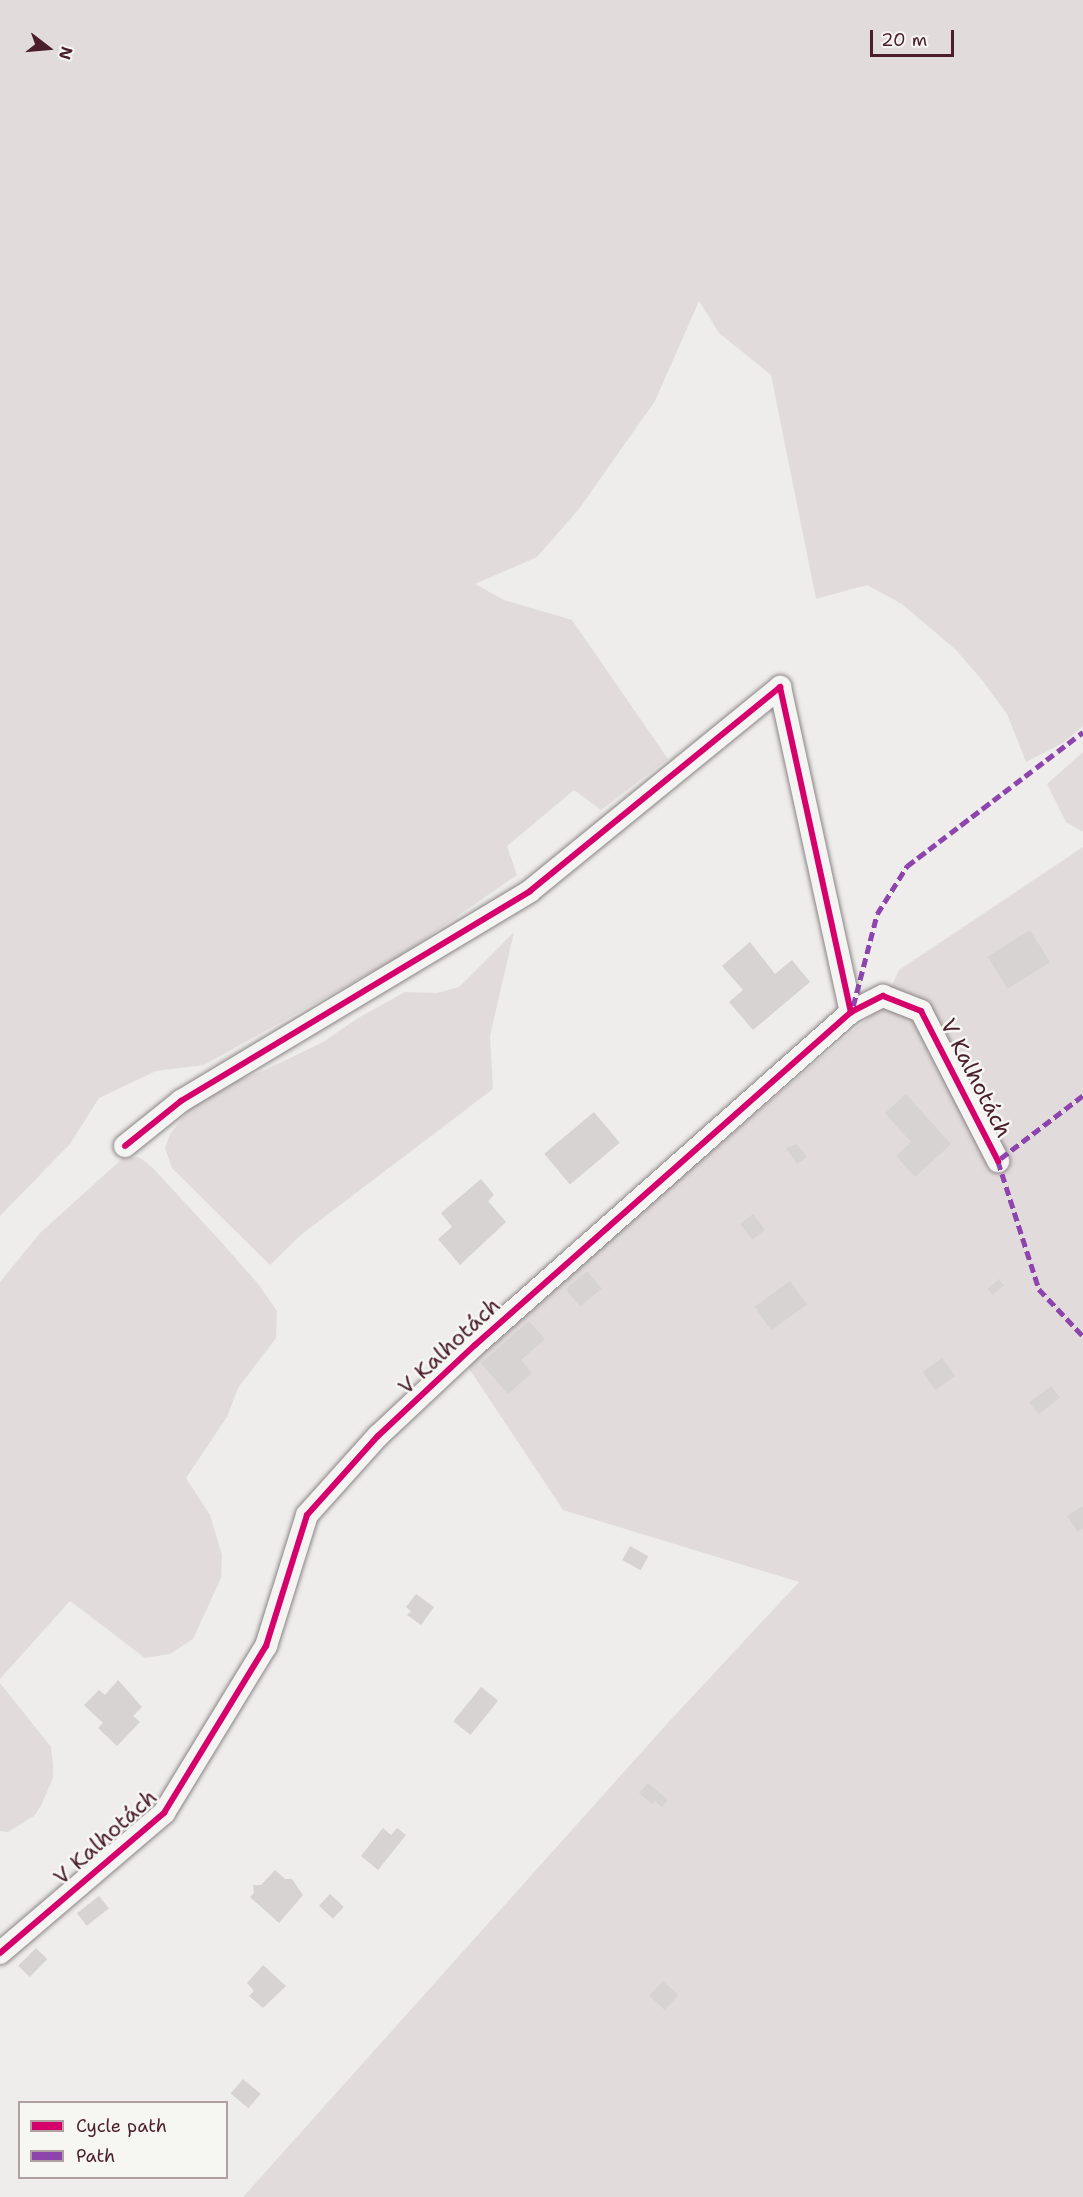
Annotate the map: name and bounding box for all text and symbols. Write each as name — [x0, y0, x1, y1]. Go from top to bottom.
north arrow — [18, 18, 78, 78]
scale bar — [873, 18, 957, 56]
text: 20 m — [881, 28, 927, 52]
text: N — [54, 44, 78, 62]
street label: V Kalhotách — [935, 1014, 1017, 1142]
street label: V Kalhotách — [393, 1292, 505, 1400]
street label: V Kalhotách — [48, 1784, 162, 1890]
legend — [18, 2101, 228, 2179]
text: Cycle path — [76, 2114, 167, 2138]
text: Path — [76, 2144, 115, 2168]

